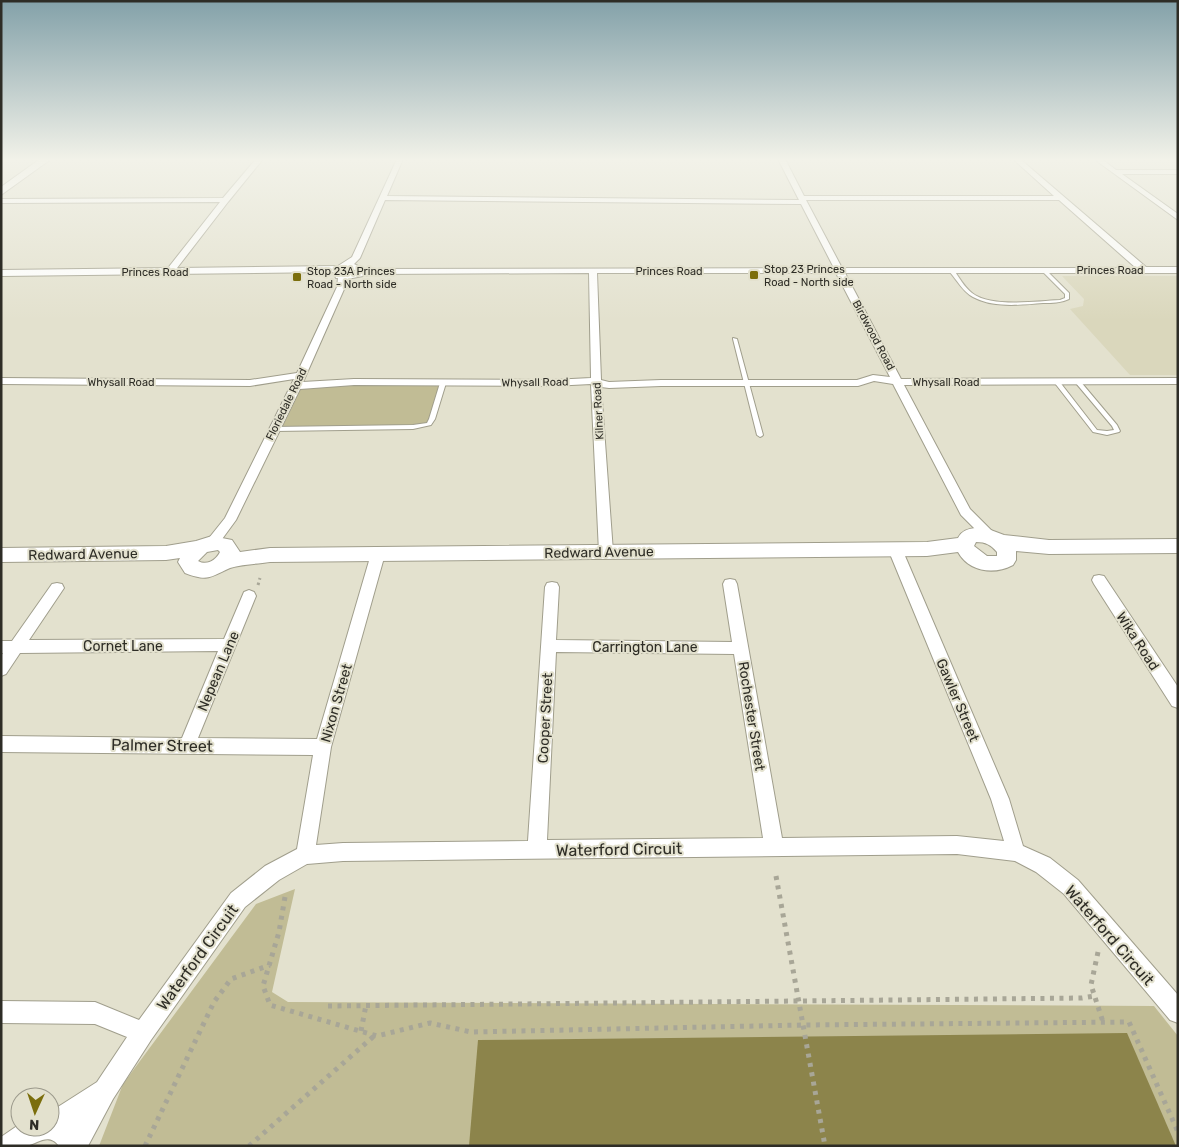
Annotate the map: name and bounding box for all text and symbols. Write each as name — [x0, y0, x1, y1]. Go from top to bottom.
place label: Stop 23 Princes Road - North side — [764, 263, 854, 289]
street label: Princes Road — [1076, 264, 1144, 277]
place label: Stop 23A Princes Road - North side — [307, 265, 397, 291]
street label: Princes Road — [635, 265, 703, 278]
street label: Princes Road — [121, 266, 189, 279]
marker: Stop 23 Princes Road - North side — [748, 269, 760, 281]
marker: Stop 23A Princes Road - North side — [291, 271, 303, 283]
street label: Birdwood Road — [850, 298, 897, 372]
street label: Floriedale Road — [263, 366, 310, 442]
street label: Whysall Road — [501, 375, 569, 390]
street label: Whysall Road — [87, 376, 155, 389]
street label: Whysall Road — [912, 376, 980, 389]
street label: Kilner Road — [591, 382, 606, 440]
street label: Redward Avenue — [544, 543, 654, 562]
street label: Redward Avenue — [28, 545, 138, 564]
street label: Wika Road — [1112, 609, 1163, 674]
street label: Nepean Lane — [194, 628, 243, 714]
street label: Cornet Lane — [83, 638, 163, 655]
street label: Carrington Lane — [592, 639, 698, 656]
street label: Gawler Street — [932, 656, 983, 745]
street label: Rochester Street — [734, 660, 769, 773]
street label: Nixon Street — [317, 661, 356, 744]
street label: Cooper Street — [535, 672, 556, 764]
street label: Palmer Street — [111, 735, 213, 756]
street label: Waterford Circuit — [556, 839, 682, 860]
street label: Waterford Circuit — [1061, 882, 1158, 989]
street label: Waterford Circuit — [153, 901, 242, 1014]
north arrow — [10, 1087, 60, 1137]
text: N — [29, 1116, 40, 1133]

